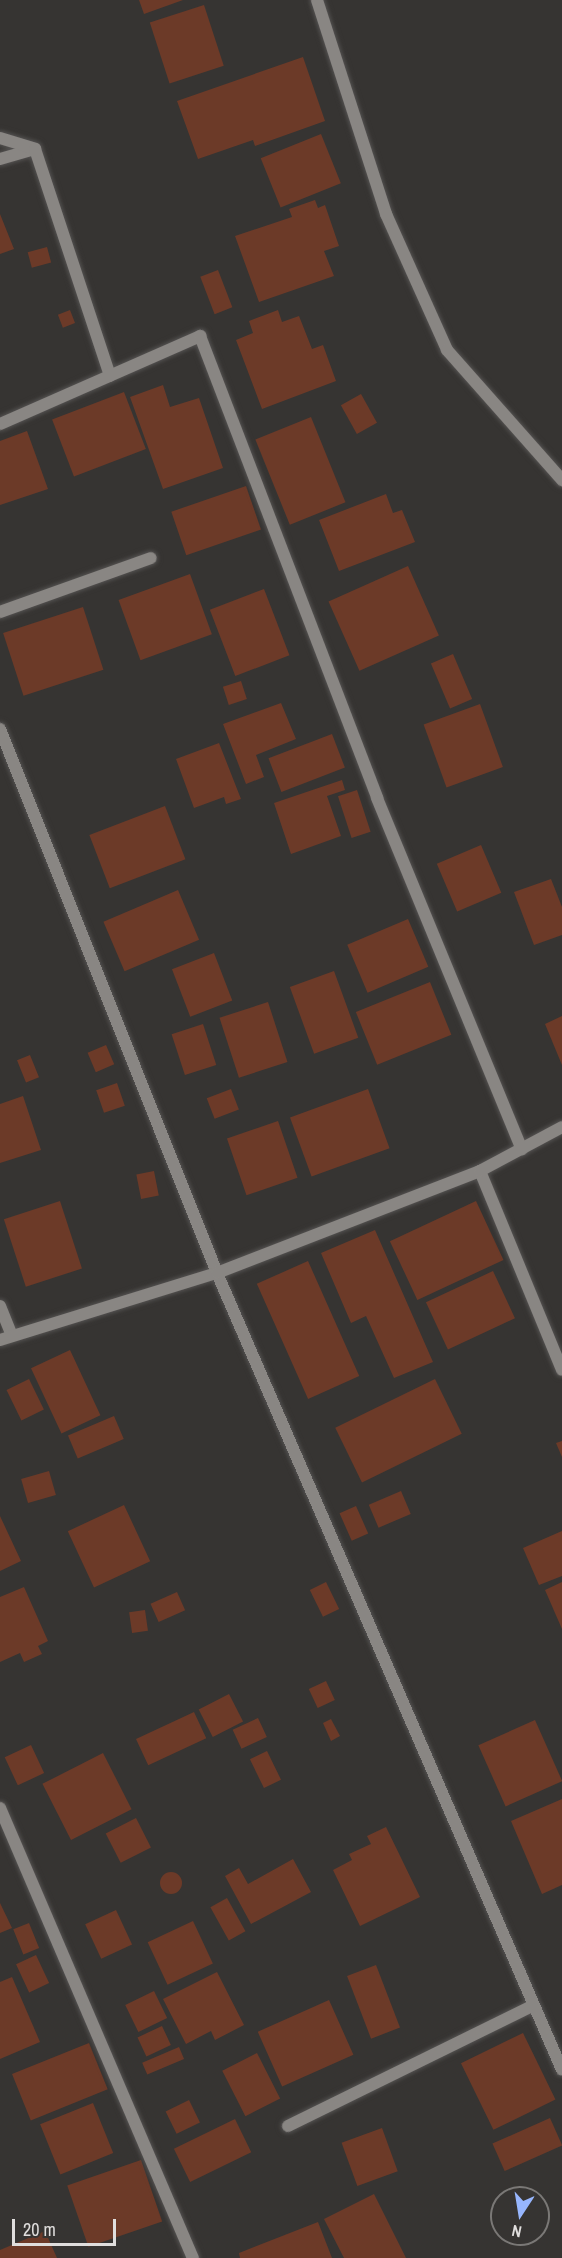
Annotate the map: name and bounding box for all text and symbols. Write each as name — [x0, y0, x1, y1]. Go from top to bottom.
north arrow — [490, 2186, 550, 2246]
scale bar — [15, 2207, 118, 2245]
text: 20 m — [23, 2217, 56, 2242]
text: N — [510, 2220, 524, 2243]

